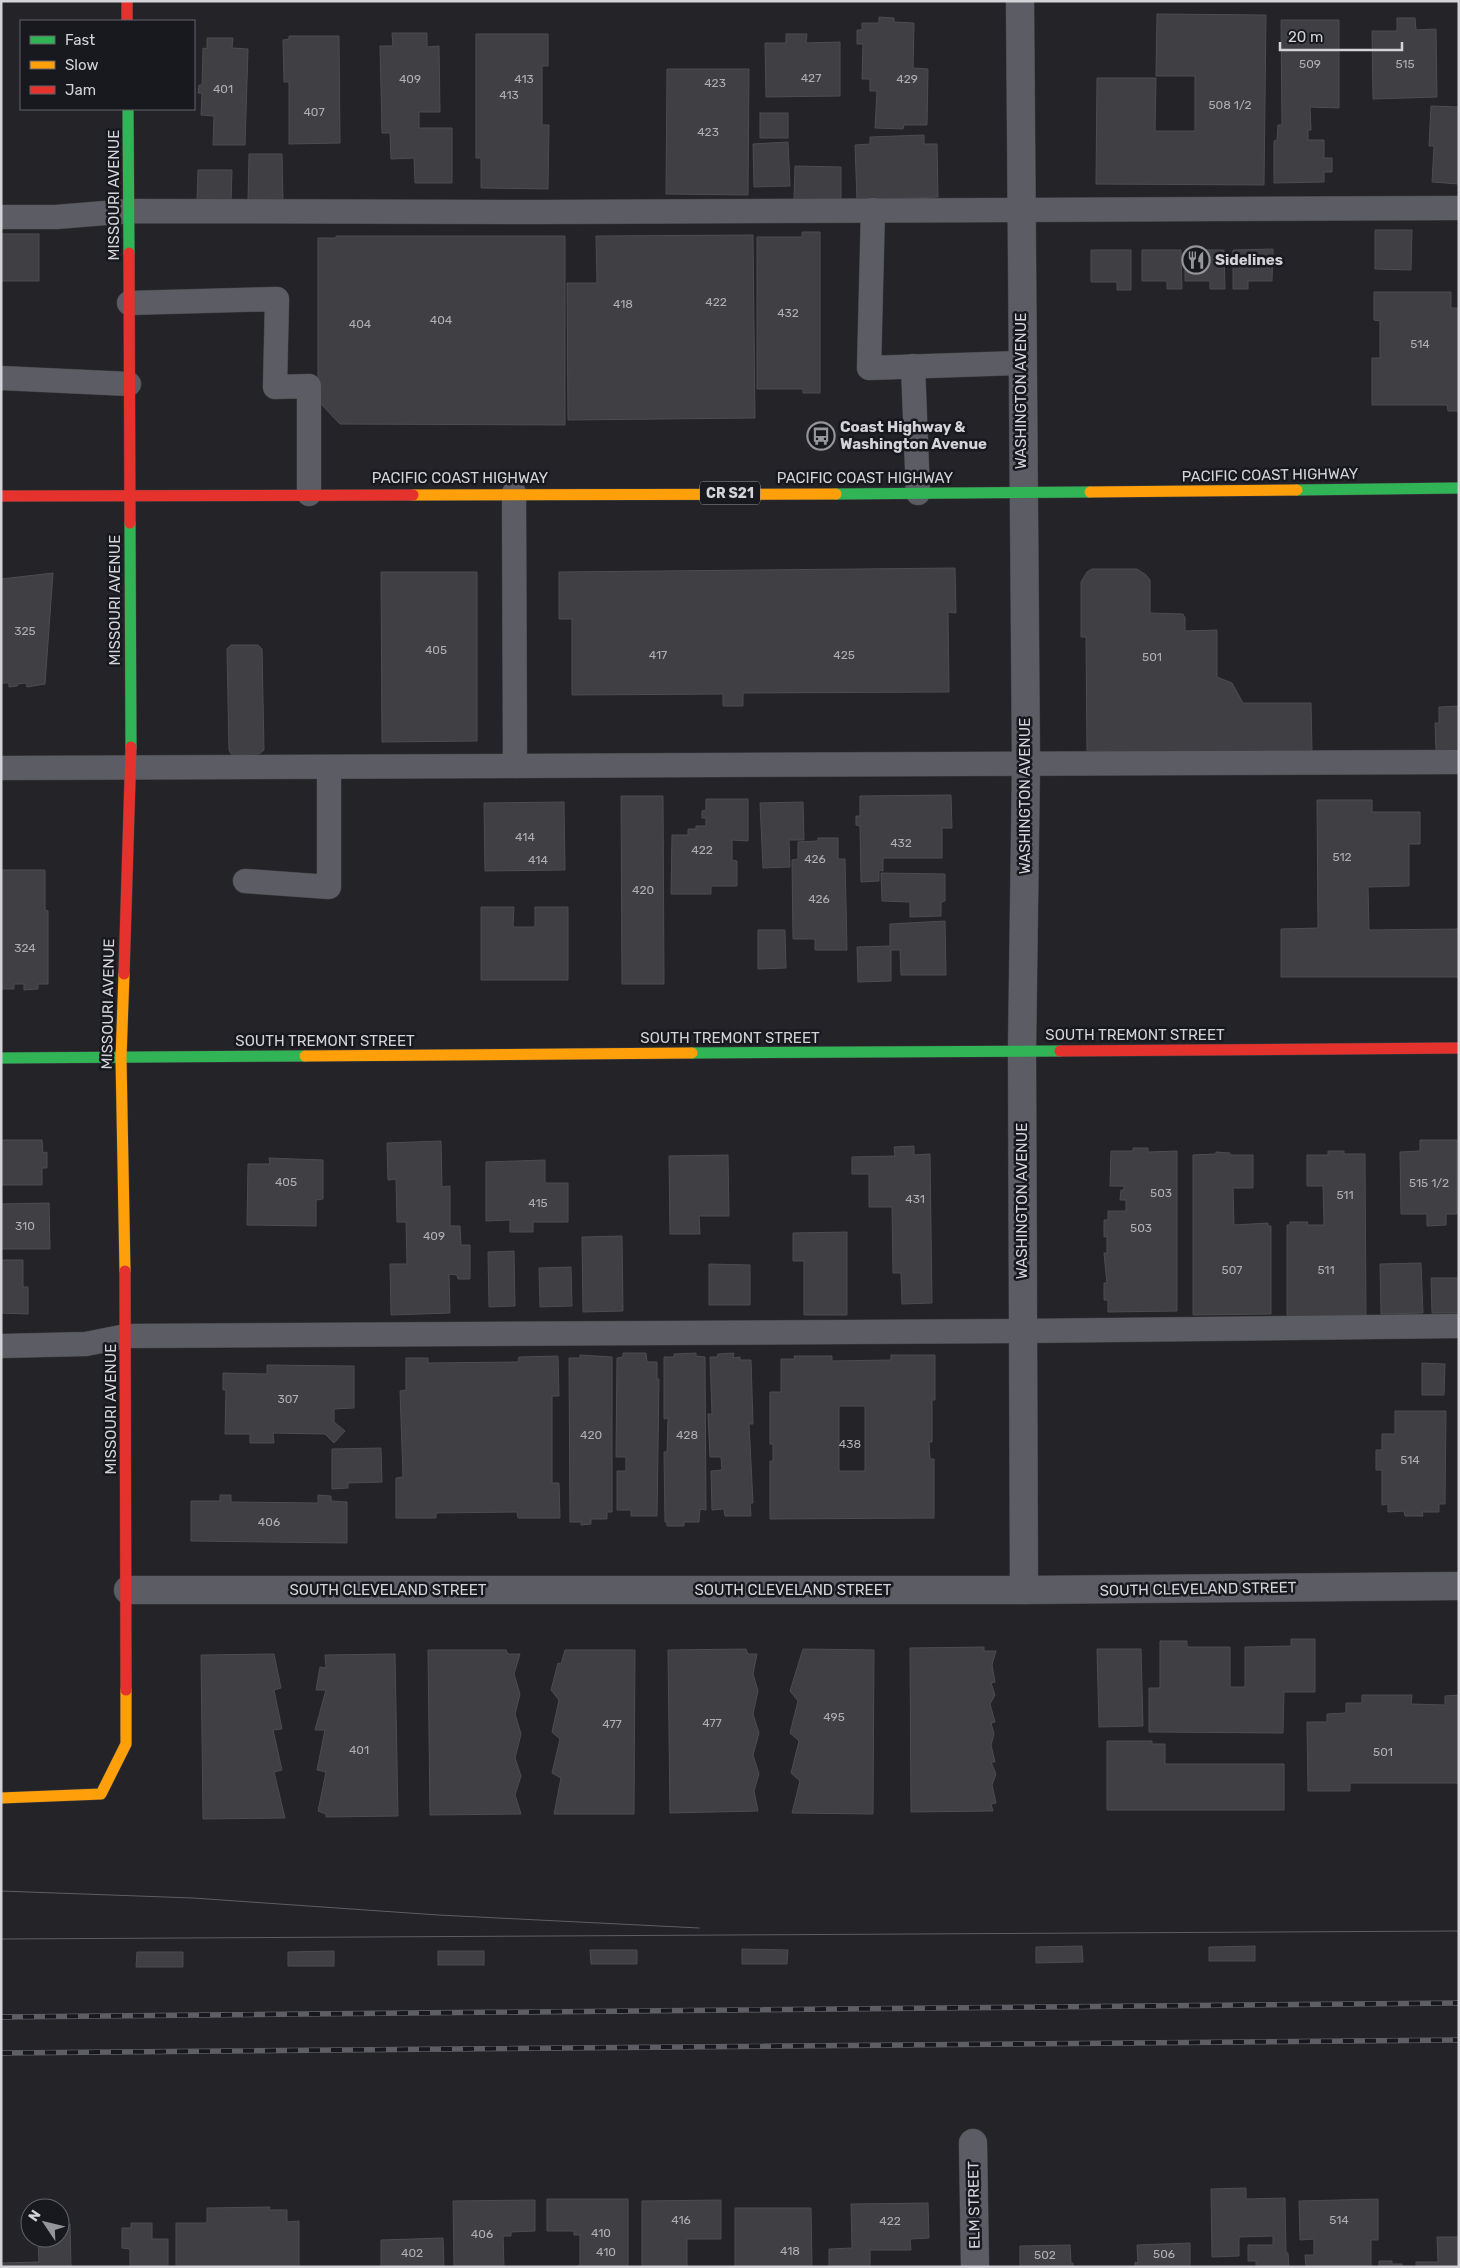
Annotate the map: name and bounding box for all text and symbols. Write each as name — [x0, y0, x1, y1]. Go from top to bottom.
legend — [20, 20, 195, 110]
scale bar — [1280, 20, 1402, 52]
text: 20 m — [1288, 28, 1323, 46]
text: Fast — [65, 31, 95, 49]
text: Slow — [65, 56, 98, 74]
house number: 509 — [1299, 57, 1321, 71]
house number: 515 — [1395, 57, 1415, 71]
house number: 427 — [801, 71, 821, 85]
house number: 409 — [399, 72, 421, 86]
house number: 413 — [514, 72, 534, 86]
house number: 429 — [896, 72, 918, 86]
house number: 423 — [704, 76, 726, 90]
text: Jam — [65, 81, 96, 99]
house number: 401 — [213, 82, 233, 96]
house number: 413 — [499, 88, 519, 102]
house number: 508 1/2 — [1208, 98, 1252, 112]
house number: 407 — [303, 105, 325, 119]
house number: 423 — [697, 125, 719, 139]
street label: MISSOURI AVENUE — [105, 130, 123, 260]
restaurant icon: Sidelines — [1181, 245, 1211, 275]
place label: Sidelines — [1215, 251, 1283, 269]
house number: 422 — [705, 295, 727, 309]
house number: 418 — [613, 297, 633, 311]
house number: 432 — [777, 306, 799, 320]
house number: 404 — [430, 313, 453, 327]
street label: WASHINGTON AVENUE — [1012, 313, 1030, 469]
house number: 404 — [349, 317, 372, 331]
house number: 514 — [1410, 337, 1430, 351]
place label: Coast Highway & Washington Avenue — [840, 418, 987, 453]
bus stop icon: Coast Highway & Washington Avenue — [806, 421, 836, 451]
street label: PACIFIC COAST HIGHWAY — [1182, 464, 1359, 486]
street label: PACIFIC COAST HIGHWAY — [372, 469, 549, 487]
street label: PACIFIC COAST HIGHWAY — [777, 469, 954, 487]
road number: CR S21 — [700, 482, 760, 504]
street label: MISSOURI AVENUE — [106, 535, 124, 665]
house number: 325 — [14, 624, 36, 638]
house number: 405 — [425, 643, 447, 657]
house number: 417 — [649, 648, 667, 662]
house number: 425 — [833, 648, 855, 662]
house number: 501 — [1142, 650, 1162, 664]
street label: WASHINGTON AVENUE — [1016, 718, 1034, 874]
house number: 414 — [515, 830, 535, 844]
house number: 432 — [890, 836, 912, 850]
house number: 422 — [691, 843, 713, 857]
house number: 512 — [1332, 850, 1352, 864]
house number: 426 — [804, 852, 826, 866]
house number: 414 — [528, 853, 548, 867]
house number: 420 — [632, 883, 654, 897]
house number: 426 — [808, 892, 830, 906]
street label: MISSOURI AVENUE — [98, 938, 118, 1070]
house number: 324 — [14, 941, 36, 955]
street label: SOUTH TREMONT STREET — [1045, 1026, 1225, 1044]
street label: SOUTH TREMONT STREET — [640, 1029, 820, 1047]
street label: SOUTH TREMONT STREET — [235, 1032, 415, 1050]
street label: WASHINGTON AVENUE — [1013, 1123, 1031, 1279]
house number: 405 — [275, 1175, 297, 1189]
house number: 515 1/2 — [1409, 1176, 1449, 1190]
house number: 503 — [1150, 1186, 1172, 1200]
house number: 511 — [1336, 1188, 1354, 1202]
house number: 431 — [905, 1192, 925, 1206]
house number: 415 — [528, 1196, 548, 1210]
house number: 310 — [15, 1219, 35, 1233]
house number: 503 — [1130, 1221, 1152, 1235]
house number: 409 — [423, 1229, 445, 1243]
house number: 507 — [1222, 1263, 1242, 1277]
house number: 511 — [1317, 1263, 1335, 1277]
street label: MISSOURI AVENUE — [102, 1344, 120, 1474]
house number: 307 — [278, 1392, 299, 1406]
house number: 420 — [580, 1428, 602, 1442]
house number: 428 — [676, 1428, 698, 1442]
house number: 438 — [839, 1437, 861, 1451]
house number: 514 — [1400, 1453, 1420, 1467]
house number: 406 — [258, 1515, 280, 1529]
street label: SOUTH CLEVELAND STREET — [1099, 1578, 1297, 1600]
street label: SOUTH CLEVELAND STREET — [290, 1581, 487, 1599]
street label: SOUTH CLEVELAND STREET — [695, 1581, 892, 1599]
house number: 495 — [823, 1710, 845, 1724]
house number: 477 — [702, 1716, 722, 1730]
house number: 477 — [602, 1717, 622, 1731]
house number: 401 — [349, 1743, 369, 1757]
house number: 501 — [1373, 1745, 1393, 1759]
street label: ELM STREET — [964, 2161, 984, 2249]
north arrow — [20, 2198, 70, 2248]
text: N — [25, 2207, 45, 2225]
house number: 416 — [671, 2213, 691, 2227]
house number: 514 — [1329, 2213, 1349, 2227]
house number: 422 — [879, 2214, 901, 2228]
house number: 410 — [591, 2226, 611, 2240]
house number: 406 — [471, 2227, 493, 2241]
house number: 418 — [780, 2244, 800, 2258]
house number: 410 — [596, 2245, 616, 2259]
house number: 402 — [401, 2246, 423, 2260]
house number: 506 — [1153, 2247, 1175, 2261]
house number: 502 — [1034, 2248, 1056, 2262]

